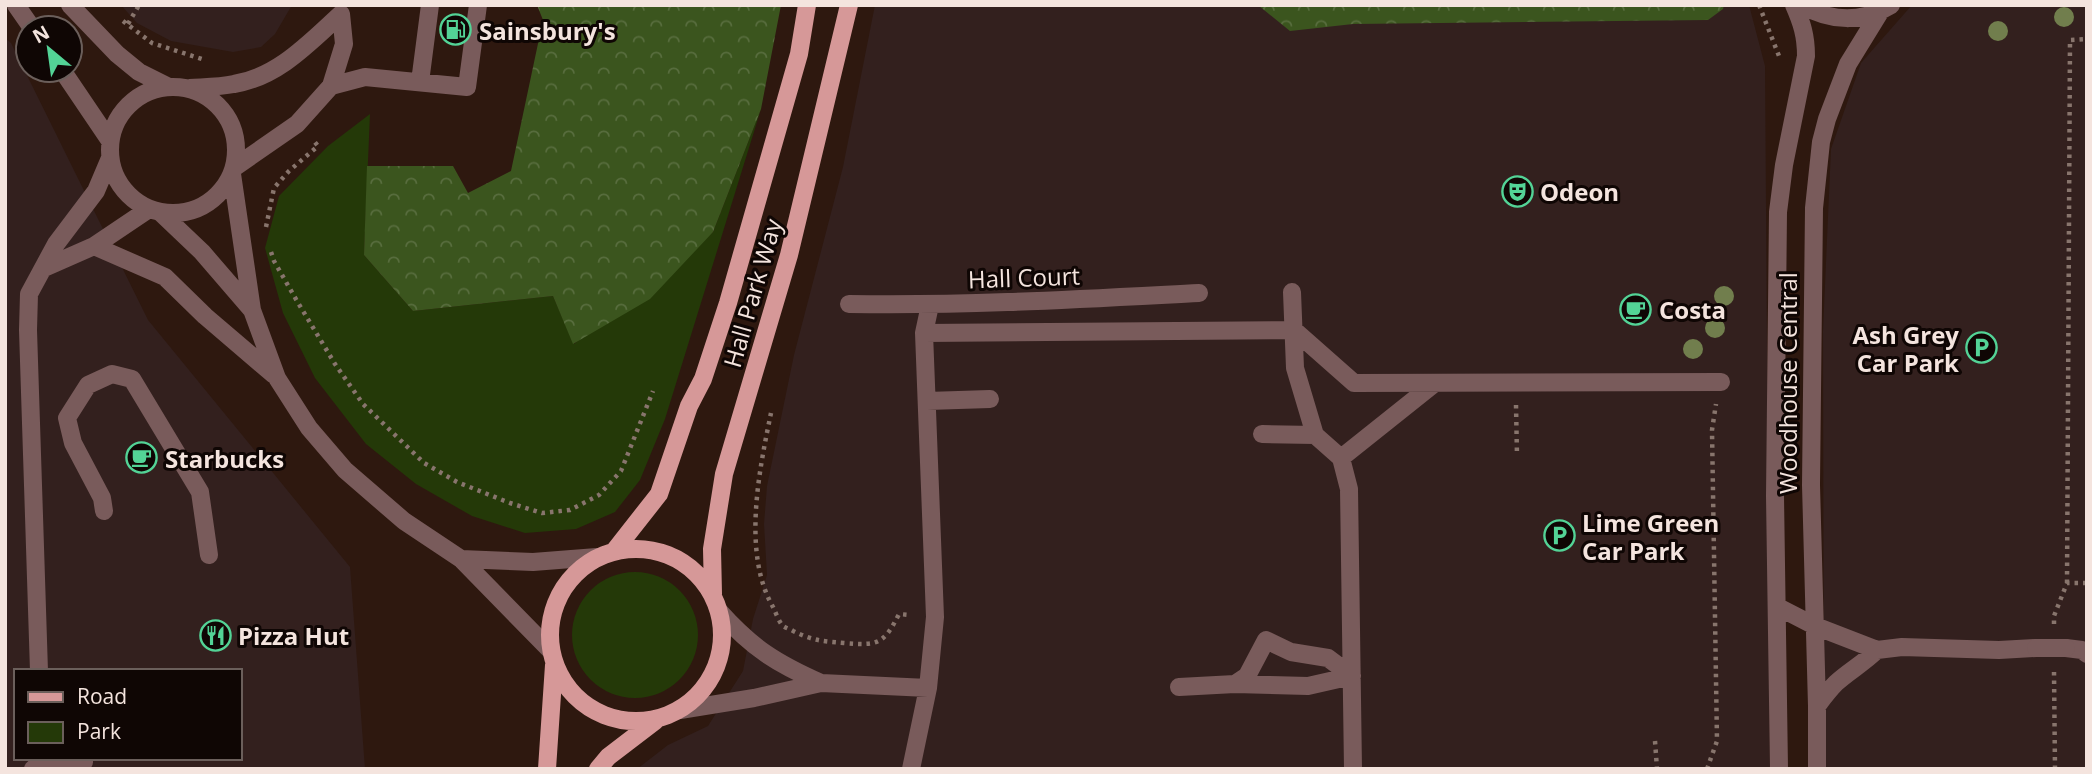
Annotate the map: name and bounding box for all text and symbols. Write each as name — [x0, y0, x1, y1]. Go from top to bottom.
fuel station icon: Sainsbury's — [439, 13, 473, 47]
north arrow — [14, 14, 84, 84]
place label: Sainsbury's — [479, 14, 616, 47]
text: N — [28, 19, 54, 49]
theatre icon: Odeon — [1500, 174, 1534, 208]
place label: Odeon — [1540, 175, 1619, 208]
street label: Hall Park Way — [715, 214, 789, 371]
street label: Hall Court — [967, 259, 1081, 295]
street label: Woodhouse Central — [1771, 272, 1804, 494]
cafe icon: Costa — [1619, 292, 1653, 326]
place label: Costa — [1659, 293, 1726, 326]
place label: Ash Grey Car Park — [1852, 318, 1959, 379]
parking icon: Ash Grey Car Park — [1965, 331, 1999, 365]
cafe icon: Starbucks — [125, 441, 159, 475]
place label: Starbucks — [165, 442, 284, 475]
place label: Lime Green Car Park — [1582, 506, 1719, 567]
parking icon: Lime Green Car Park — [1542, 519, 1576, 553]
restaurant icon: Pizza Hut — [198, 618, 232, 652]
place label: Pizza Hut — [238, 619, 349, 652]
legend — [14, 669, 242, 760]
text: Road — [77, 682, 127, 710]
text: Park — [77, 717, 121, 745]

